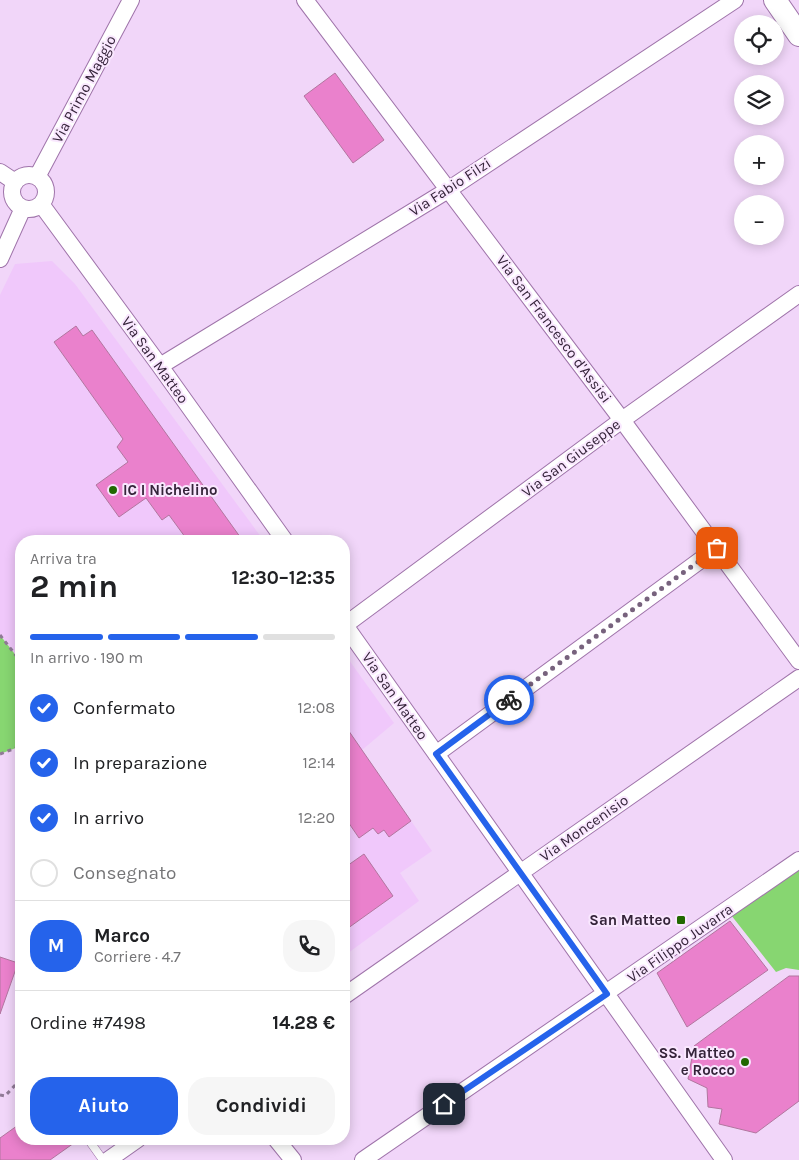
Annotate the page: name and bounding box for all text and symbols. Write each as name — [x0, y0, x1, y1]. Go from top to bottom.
map controls — [734, 15, 784, 245]
button: locate — [734, 15, 784, 65]
street label: Via Primo Maggio — [48, 32, 120, 146]
button: layers — [734, 75, 784, 125]
button: + — [734, 135, 784, 185]
street label: Via Fabio Filzi — [406, 154, 494, 220]
button: − — [734, 195, 784, 245]
street label: Via San Francesco d'Assisi — [493, 252, 615, 406]
street label: Via San Matteo — [118, 313, 192, 407]
street label: Via San Giuseppe — [518, 415, 624, 501]
place label: IC I Nichelino — [123, 481, 217, 499]
marker: IC I Nichelino — [107, 484, 119, 496]
pin — [696, 527, 738, 569]
icon: bag — [703, 534, 731, 562]
text: Arriva tra — [30, 549, 97, 568]
text: 12:30–12:35 — [232, 567, 335, 589]
text: 2 min — [30, 568, 118, 605]
text: In arrivo · 190 m — [30, 648, 143, 667]
street label: Via San Matteo — [358, 649, 432, 743]
courier — [484, 675, 534, 725]
icon: bike — [495, 686, 523, 714]
icon: check — [30, 694, 58, 722]
text: Confermato — [73, 697, 175, 719]
text: 12:08 — [297, 698, 335, 717]
icon: check — [30, 749, 58, 777]
text: In preparazione — [73, 752, 207, 774]
text: 12:14 — [303, 753, 335, 772]
street label: Via Moncenisio — [536, 791, 632, 865]
icon: check — [30, 804, 58, 832]
text: In arrivo — [73, 807, 144, 829]
text: 12:20 — [298, 808, 335, 827]
text: Consegnato — [73, 862, 176, 884]
street label: Via Filippo Juvarra — [624, 900, 736, 986]
place label: San Matteo — [589, 911, 671, 929]
marker: San Matteo — [675, 914, 687, 926]
button: phone — [283, 920, 335, 972]
text: Marco — [94, 925, 150, 947]
text: M — [48, 935, 64, 957]
text: Corriere · 4.7 — [94, 947, 181, 966]
text: Ordine #7498 — [30, 1012, 146, 1034]
text: 14.28 € — [272, 1012, 335, 1034]
place label: SS. Matteo e Rocco — [659, 1044, 735, 1079]
marker: SS. Matteo e Rocco — [739, 1056, 751, 1068]
button: Aiuto — [30, 1077, 178, 1135]
button: Condividi — [188, 1077, 335, 1135]
pin — [423, 1083, 465, 1125]
icon: home — [430, 1090, 458, 1118]

